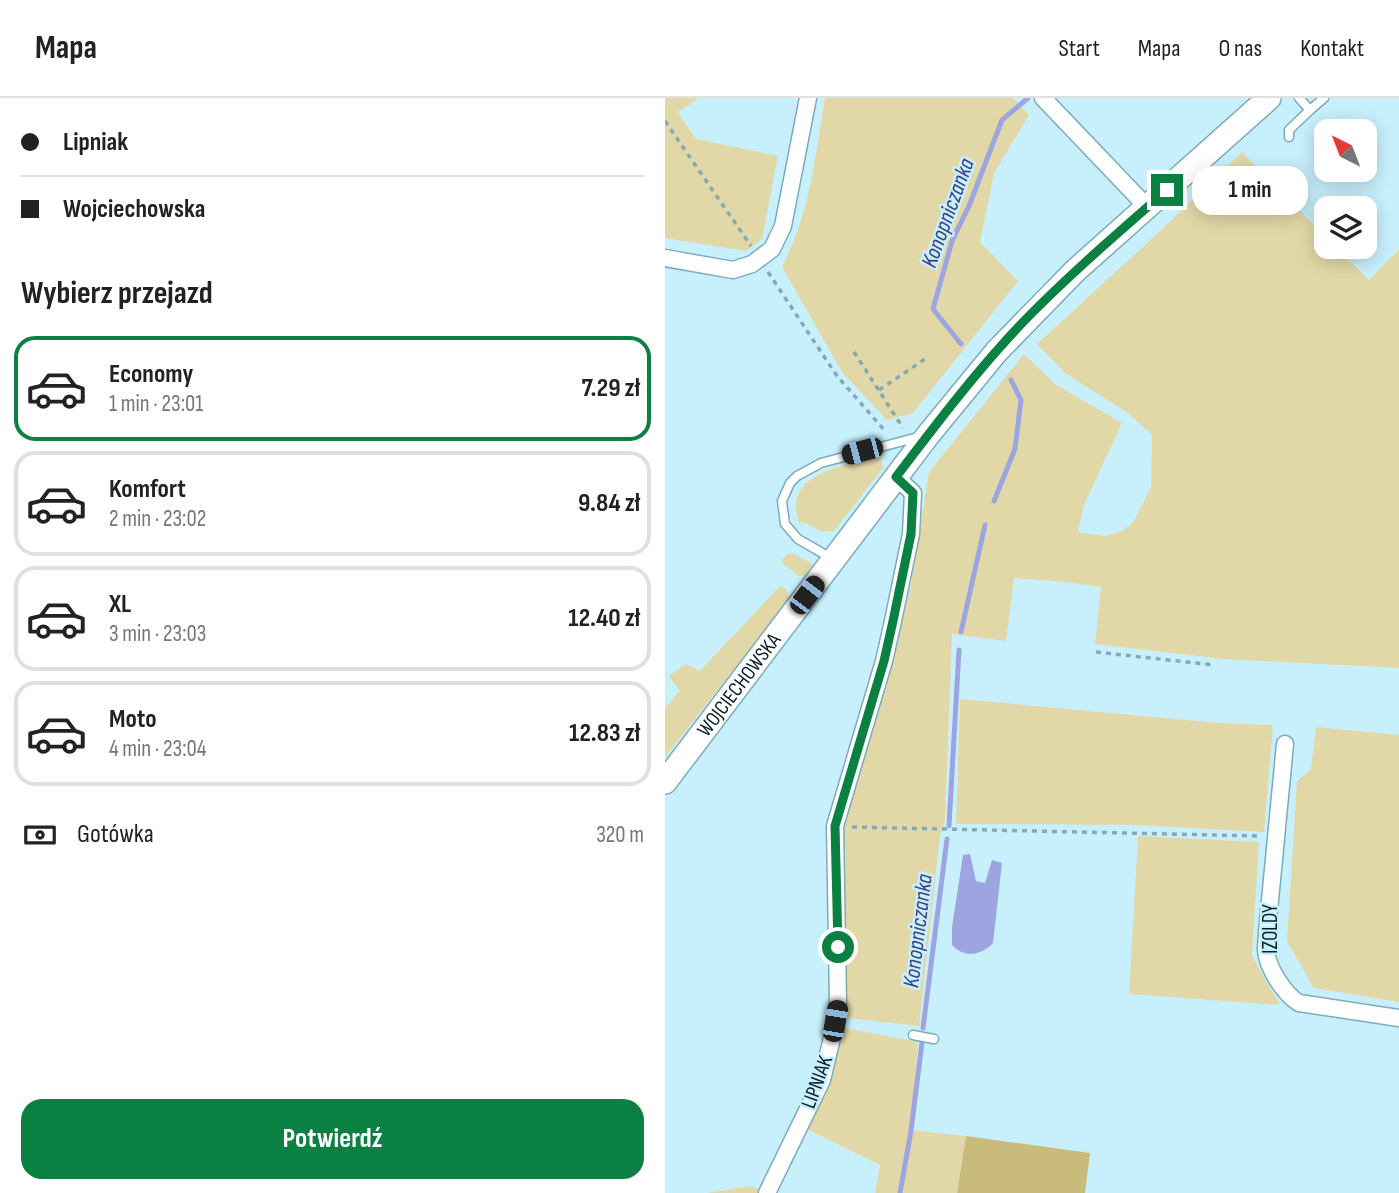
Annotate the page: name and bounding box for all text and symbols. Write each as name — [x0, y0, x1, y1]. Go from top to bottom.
text: Mapa — [35, 28, 97, 68]
text: Start — [1059, 34, 1100, 63]
text: Mapa — [1138, 34, 1180, 63]
text: O nas — [1218, 34, 1262, 63]
text: Kontakt — [1300, 34, 1364, 63]
north arrow — [1314, 119, 1377, 182]
map controls — [1314, 119, 1377, 259]
text: Lipniak — [63, 127, 128, 158]
water label: Konopniczanka — [915, 154, 981, 272]
callout: 1 min — [1191, 166, 1307, 214]
route end — [1151, 174, 1183, 206]
text: 1 min — [1229, 176, 1271, 204]
text: Wojciechowska — [63, 194, 205, 225]
button: layers — [1314, 196, 1377, 259]
text: Wybierz przejazd — [21, 274, 213, 313]
icon: car — [25, 357, 88, 420]
text: Economy — [109, 359, 193, 390]
text: 7.29 zł — [581, 373, 640, 404]
text: 1 min · 23:01 — [109, 390, 203, 418]
car — [839, 435, 886, 467]
icon: car — [25, 472, 88, 535]
text: Komfort — [109, 474, 186, 505]
text: 9.84 zł — [578, 488, 640, 519]
text: 2 min · 23:02 — [109, 505, 206, 533]
car — [786, 572, 829, 618]
icon: car — [25, 587, 88, 650]
text: XL — [109, 589, 131, 620]
text: 12.40 zł — [568, 603, 640, 634]
text: 3 min · 23:03 — [109, 620, 206, 648]
street label: WOJCIECHOWSKA — [692, 627, 786, 741]
icon: car — [25, 702, 88, 765]
text: Moto — [109, 704, 157, 735]
text: 12.83 zł — [569, 718, 640, 749]
text: 4 min · 23:04 — [109, 735, 206, 763]
icon: cash — [21, 816, 59, 854]
text: Gotówka — [77, 819, 154, 850]
text: 320 m — [596, 821, 644, 849]
water label: Konopniczanka — [897, 872, 939, 989]
street label: IZOLDY — [1258, 904, 1283, 954]
route start — [822, 931, 854, 963]
car — [822, 998, 849, 1044]
street label: LIPNIAK — [796, 1052, 838, 1112]
button: Potwierdź — [21, 1099, 644, 1179]

